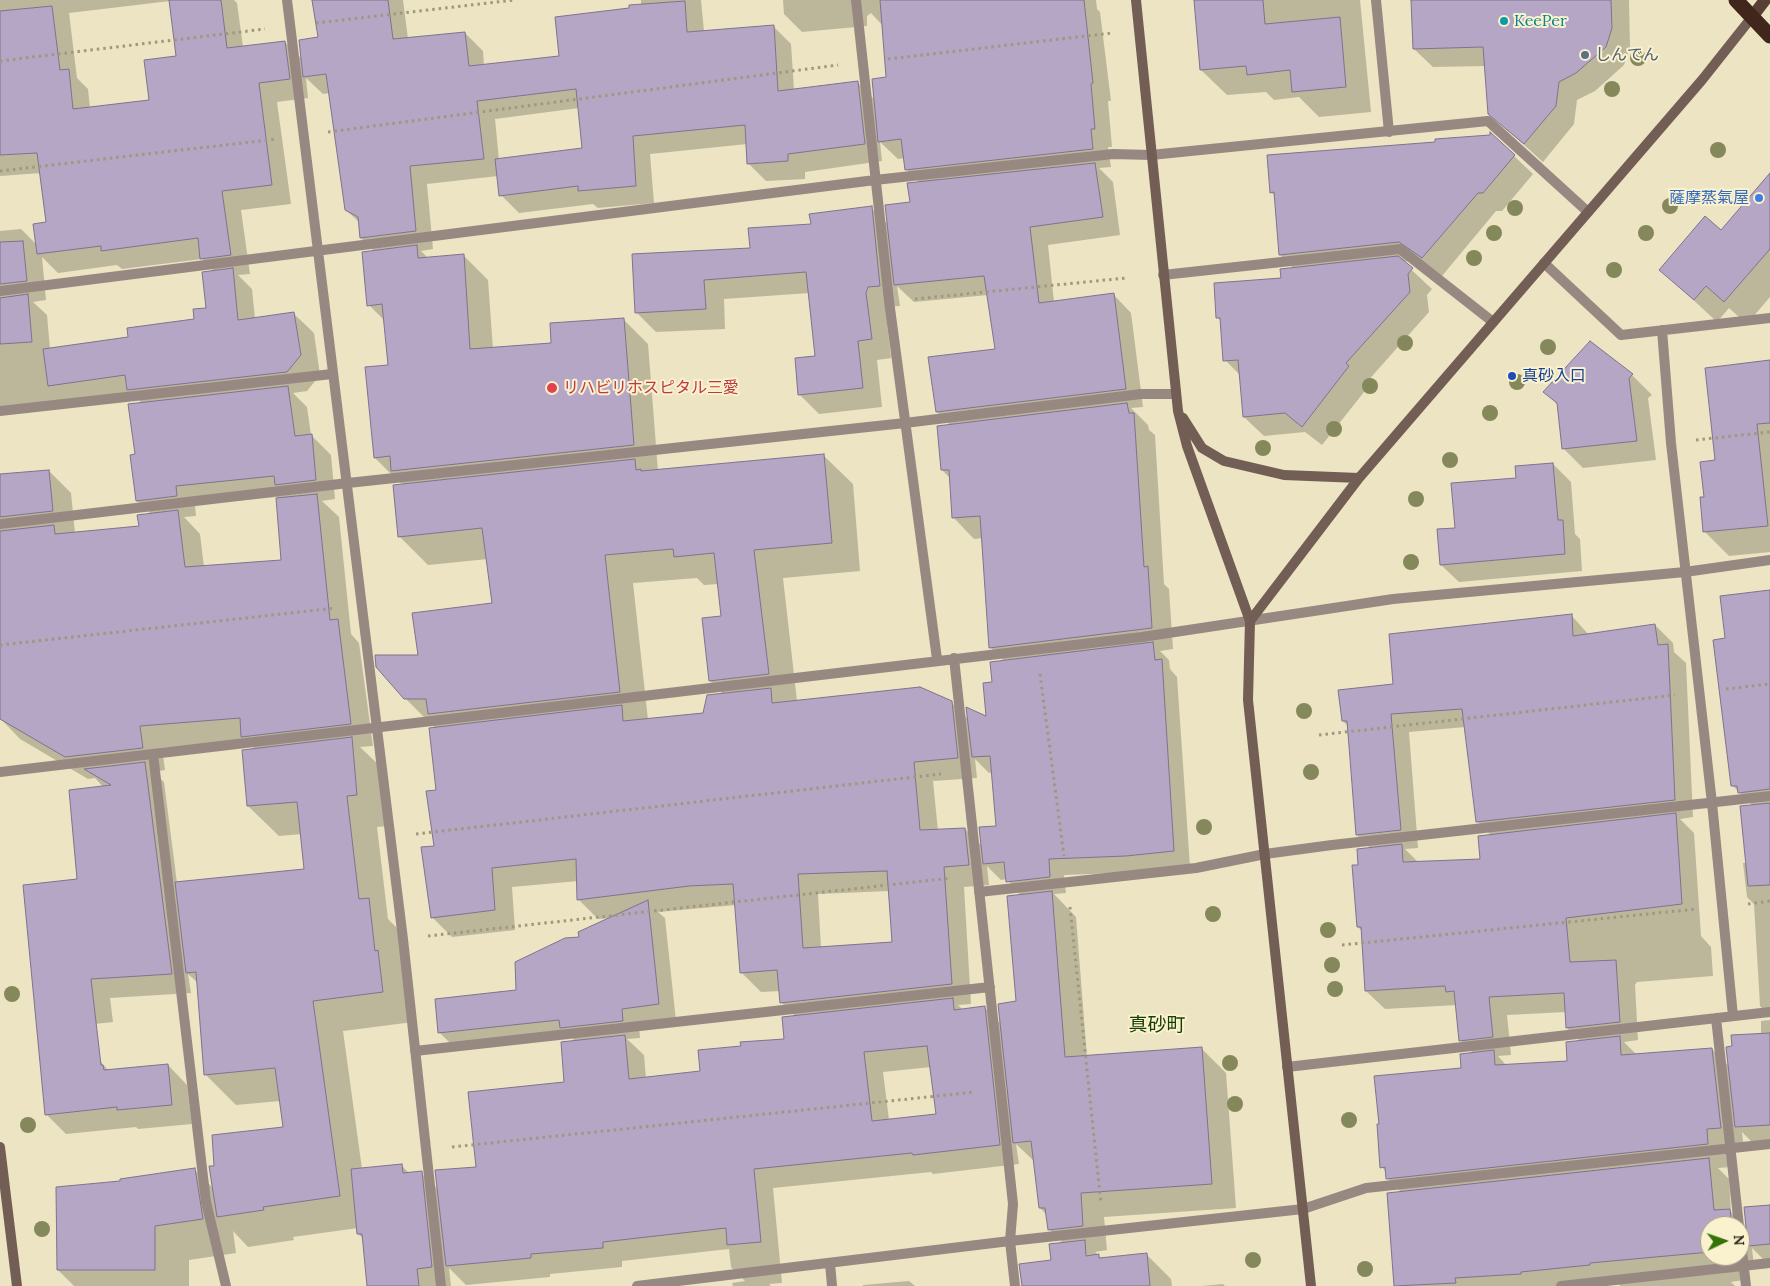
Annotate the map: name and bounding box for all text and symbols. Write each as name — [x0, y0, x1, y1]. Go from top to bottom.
place label: KeePer — [1514, 11, 1567, 31]
marker: KeePer — [1498, 15, 1510, 27]
place label: しんでん — [1595, 45, 1659, 65]
marker: しんでん — [1579, 49, 1591, 61]
place label: 薩摩蒸氣屋 — [1669, 188, 1749, 208]
marker: 薩摩蒸氣屋 — [1753, 192, 1765, 204]
place label: 真砂入口 — [1522, 366, 1586, 386]
marker: 真砂入口 — [1506, 370, 1518, 382]
place label: リハビリホスピタル三愛 — [563, 378, 739, 398]
marker: リハビリホスピタル三愛 — [545, 381, 559, 395]
district label: 真砂町 — [1129, 1015, 1185, 1037]
north arrow — [1700, 1216, 1750, 1266]
text: N — [1730, 1234, 1748, 1246]

